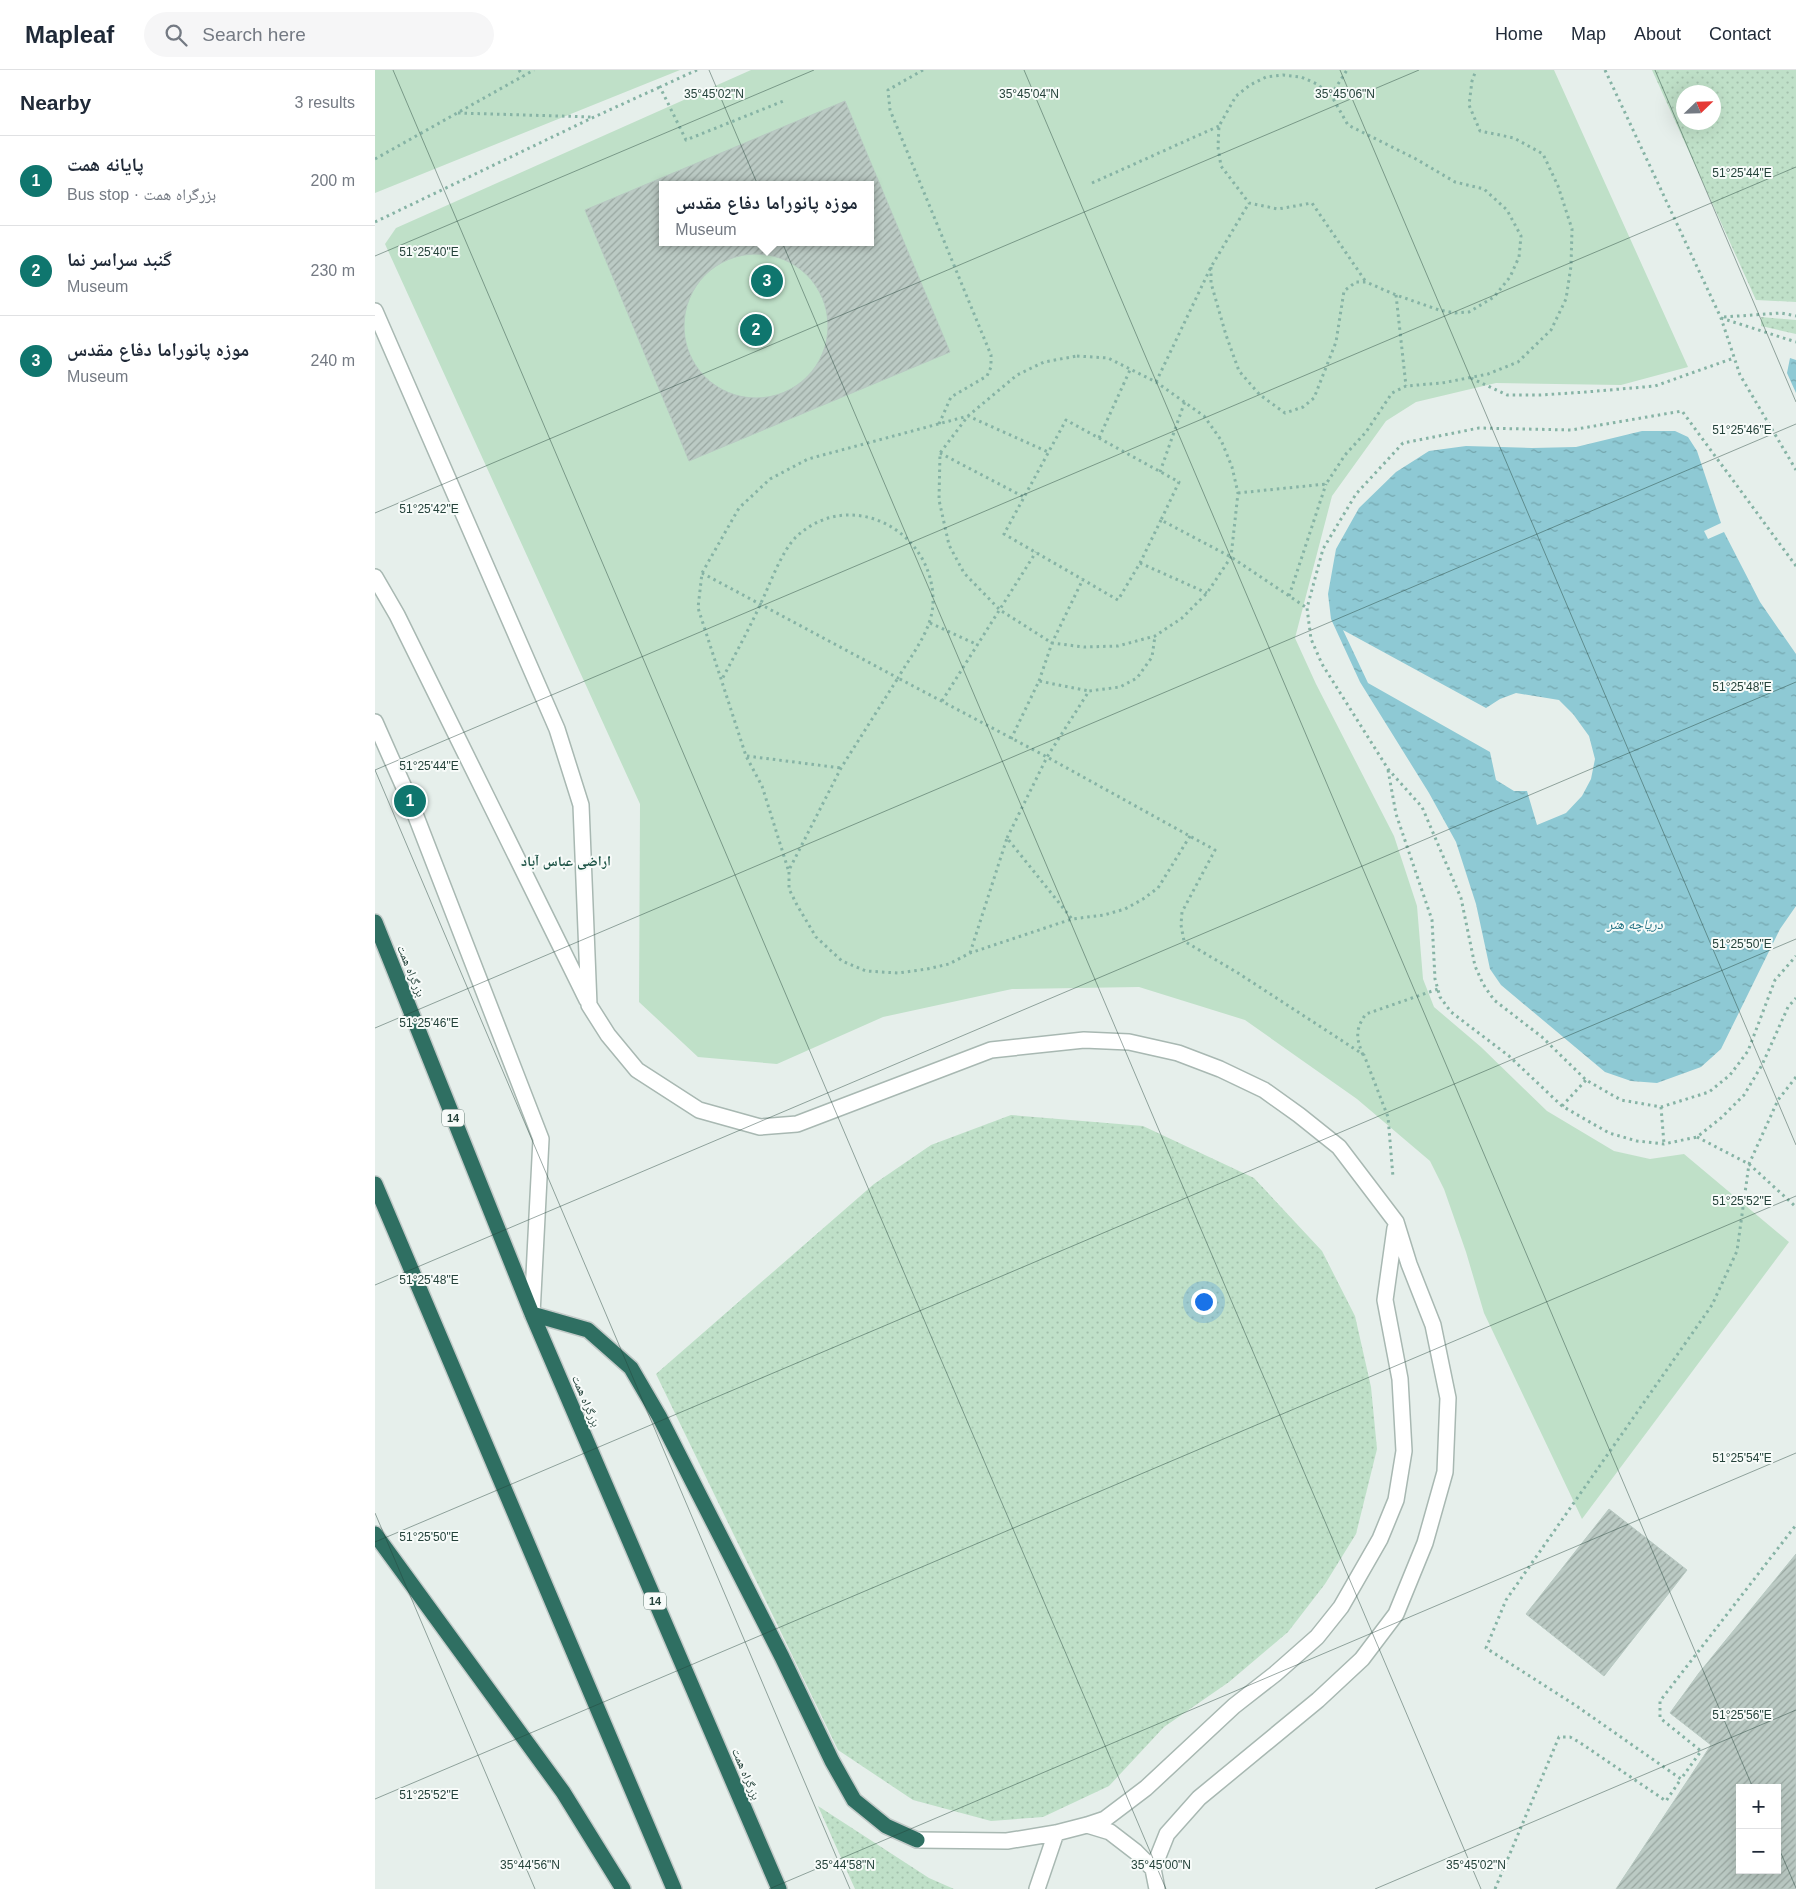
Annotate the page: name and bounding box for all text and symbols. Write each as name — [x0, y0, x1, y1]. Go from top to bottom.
search box — [144, 12, 494, 57]
text: Mapleaf — [25, 21, 114, 48]
icon: search — [162, 21, 190, 49]
text: Search here — [202, 24, 306, 45]
text: Home — [1495, 24, 1543, 44]
text: Map — [1571, 24, 1606, 44]
text: About — [1634, 24, 1681, 44]
text: Contact — [1709, 24, 1771, 44]
north arrow — [1676, 85, 1721, 130]
text: 35°45'02"N — [684, 87, 744, 101]
text: 35°45'04"N — [999, 87, 1059, 101]
text: 35°45'06"N — [1315, 87, 1375, 101]
text: Nearby — [20, 91, 91, 114]
text: 3 results — [295, 94, 355, 111]
text: پایانه همت — [67, 154, 144, 175]
text: 51°25'44"E — [1712, 166, 1772, 180]
text: 1 — [32, 172, 40, 189]
text: 200 m — [311, 172, 355, 189]
popup — [659, 181, 874, 246]
text: Bus stop · بزرگراه همت — [67, 186, 216, 203]
text: موزه پانوراما دفاع مقدس — [675, 192, 858, 213]
text: Museum — [675, 221, 737, 238]
text: 51°25'40"E — [399, 245, 459, 259]
text: گنبد سراسر نما — [67, 249, 172, 270]
text: 2 — [32, 262, 40, 279]
text: 230 m — [311, 262, 355, 279]
pin: 3 — [751, 262, 783, 300]
text: Museum — [67, 278, 128, 295]
pin: 2 — [740, 311, 772, 349]
text: موزه پانوراما دفاع مقدس — [67, 339, 249, 360]
text: 3 — [32, 352, 40, 369]
text: 240 m — [311, 352, 355, 369]
text: Museum — [67, 368, 128, 385]
text: 51°25'46"E — [1712, 423, 1772, 437]
text: 51°25'42"E — [399, 502, 459, 516]
text: 51°25'48"E — [1712, 680, 1772, 694]
text: 51°25'44"E — [399, 759, 459, 773]
pin: 1 — [394, 782, 426, 820]
district label: اراضی عباس آباد — [521, 853, 611, 870]
water label: دریاچه هنر — [1606, 916, 1663, 933]
text: 51°25'50"E — [1712, 937, 1772, 951]
street label: بزرگراه همت — [394, 943, 428, 999]
text: 51°25'46"E — [399, 1016, 459, 1030]
road number: 14 — [442, 1110, 464, 1126]
text: 51°25'52"E — [1712, 1194, 1772, 1208]
text: 51°25'48"E — [399, 1273, 459, 1287]
your location — [1191, 1289, 1217, 1315]
street label: بزرگراه همت — [569, 1373, 603, 1429]
text: 51°25'54"E — [1712, 1451, 1772, 1465]
text: 51°25'50"E — [399, 1530, 459, 1544]
road number: 14 — [644, 1592, 666, 1610]
text: 51°25'56"E — [1712, 1708, 1772, 1722]
street label: بزرگراه همت — [729, 1746, 763, 1802]
map controls — [1736, 1784, 1781, 1874]
button: + — [1736, 1784, 1781, 1829]
text: 51°25'52"E — [399, 1788, 459, 1802]
button: − — [1736, 1829, 1781, 1874]
text: 35°44'56"N — [500, 1858, 560, 1872]
text: 35°44'58"N — [815, 1858, 875, 1872]
text: 35°45'00"N — [1131, 1858, 1191, 1872]
text: 35°45'02"N — [1446, 1858, 1506, 1872]

